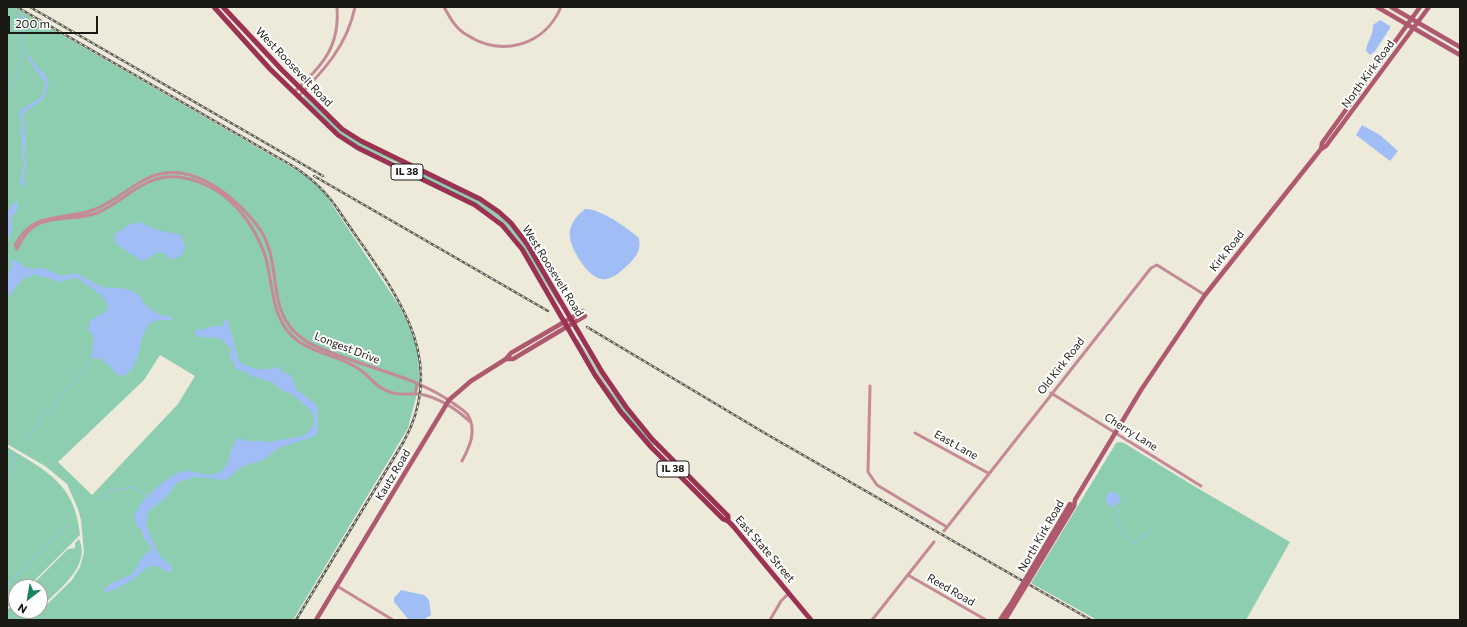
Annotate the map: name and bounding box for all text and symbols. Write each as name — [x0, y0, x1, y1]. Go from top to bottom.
scale bar — [10, 8, 100, 34]
text: 200 m — [15, 16, 50, 30]
street label: West Roosevelt Road — [253, 25, 335, 109]
street label: North Kirk Road — [1339, 38, 1397, 110]
road number: IL 38 — [391, 164, 423, 180]
street label: West Roosevelt Road — [520, 223, 586, 319]
street label: Kirk Road — [1207, 228, 1247, 274]
street label: Longest Drive — [312, 329, 382, 367]
street label: Old Kirk Road — [1035, 335, 1087, 397]
street label: Cherry Lane — [1102, 410, 1160, 454]
street label: East Lane — [932, 428, 980, 462]
street label: Kautz Road — [373, 447, 413, 503]
road number: IL 38 — [657, 461, 689, 477]
street label: North Kirk Road — [1015, 498, 1067, 574]
street label: East State Street — [732, 513, 798, 585]
street label: Reed Road — [925, 571, 977, 609]
north arrow — [8, 579, 48, 619]
text: N — [15, 601, 29, 617]

